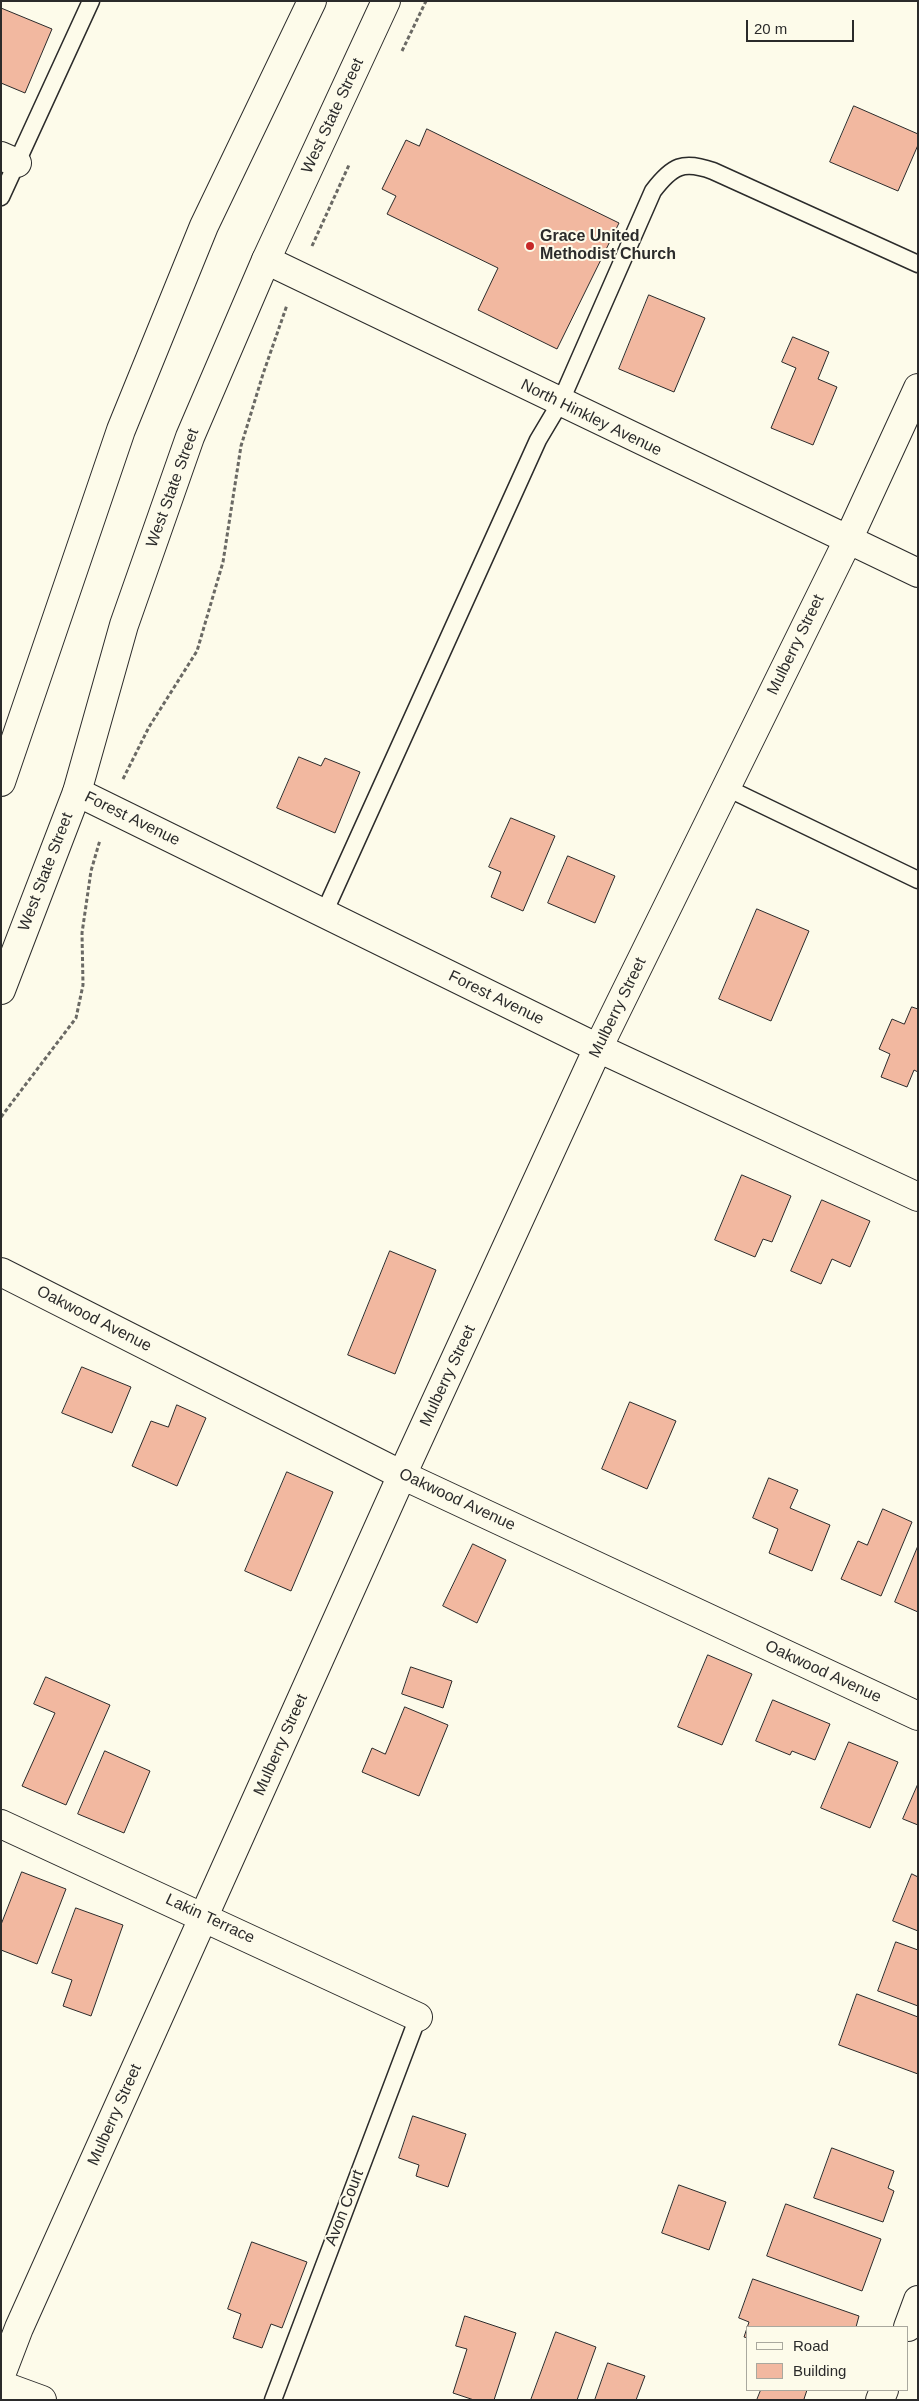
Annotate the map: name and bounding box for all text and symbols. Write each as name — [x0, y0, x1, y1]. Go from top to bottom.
scale bar — [749, 10, 856, 42]
text: 20 m — [754, 20, 787, 37]
street label: West State Street — [298, 55, 368, 177]
place label: Grace United Methodist Church — [540, 227, 676, 265]
marker: Grace United Methodist Church — [524, 240, 536, 252]
street label: North Hinkley Avenue — [517, 376, 665, 460]
street label: West State Street — [143, 426, 203, 550]
street label: Mulberry Street — [763, 592, 829, 698]
street label: Forest Avenue — [81, 788, 183, 850]
street label: West State Street — [15, 810, 77, 934]
street label: Mulberry Street — [585, 955, 651, 1061]
street label: Forest Avenue — [445, 967, 547, 1029]
street label: Oakwood Avenue — [34, 1282, 154, 1356]
street label: Mulberry Street — [416, 1322, 480, 1430]
street label: Oakwood Avenue — [396, 1465, 518, 1535]
street label: Oakwood Avenue — [762, 1637, 884, 1707]
street label: Mulberry Street — [250, 1691, 312, 1799]
street label: Lakin Terrace — [162, 1890, 258, 1948]
street label: Mulberry Street — [84, 2061, 146, 2169]
street label: Avon Court — [322, 2167, 368, 2249]
legend — [746, 2326, 909, 2391]
text: Road — [793, 2337, 829, 2354]
text: Building — [793, 2362, 846, 2379]

